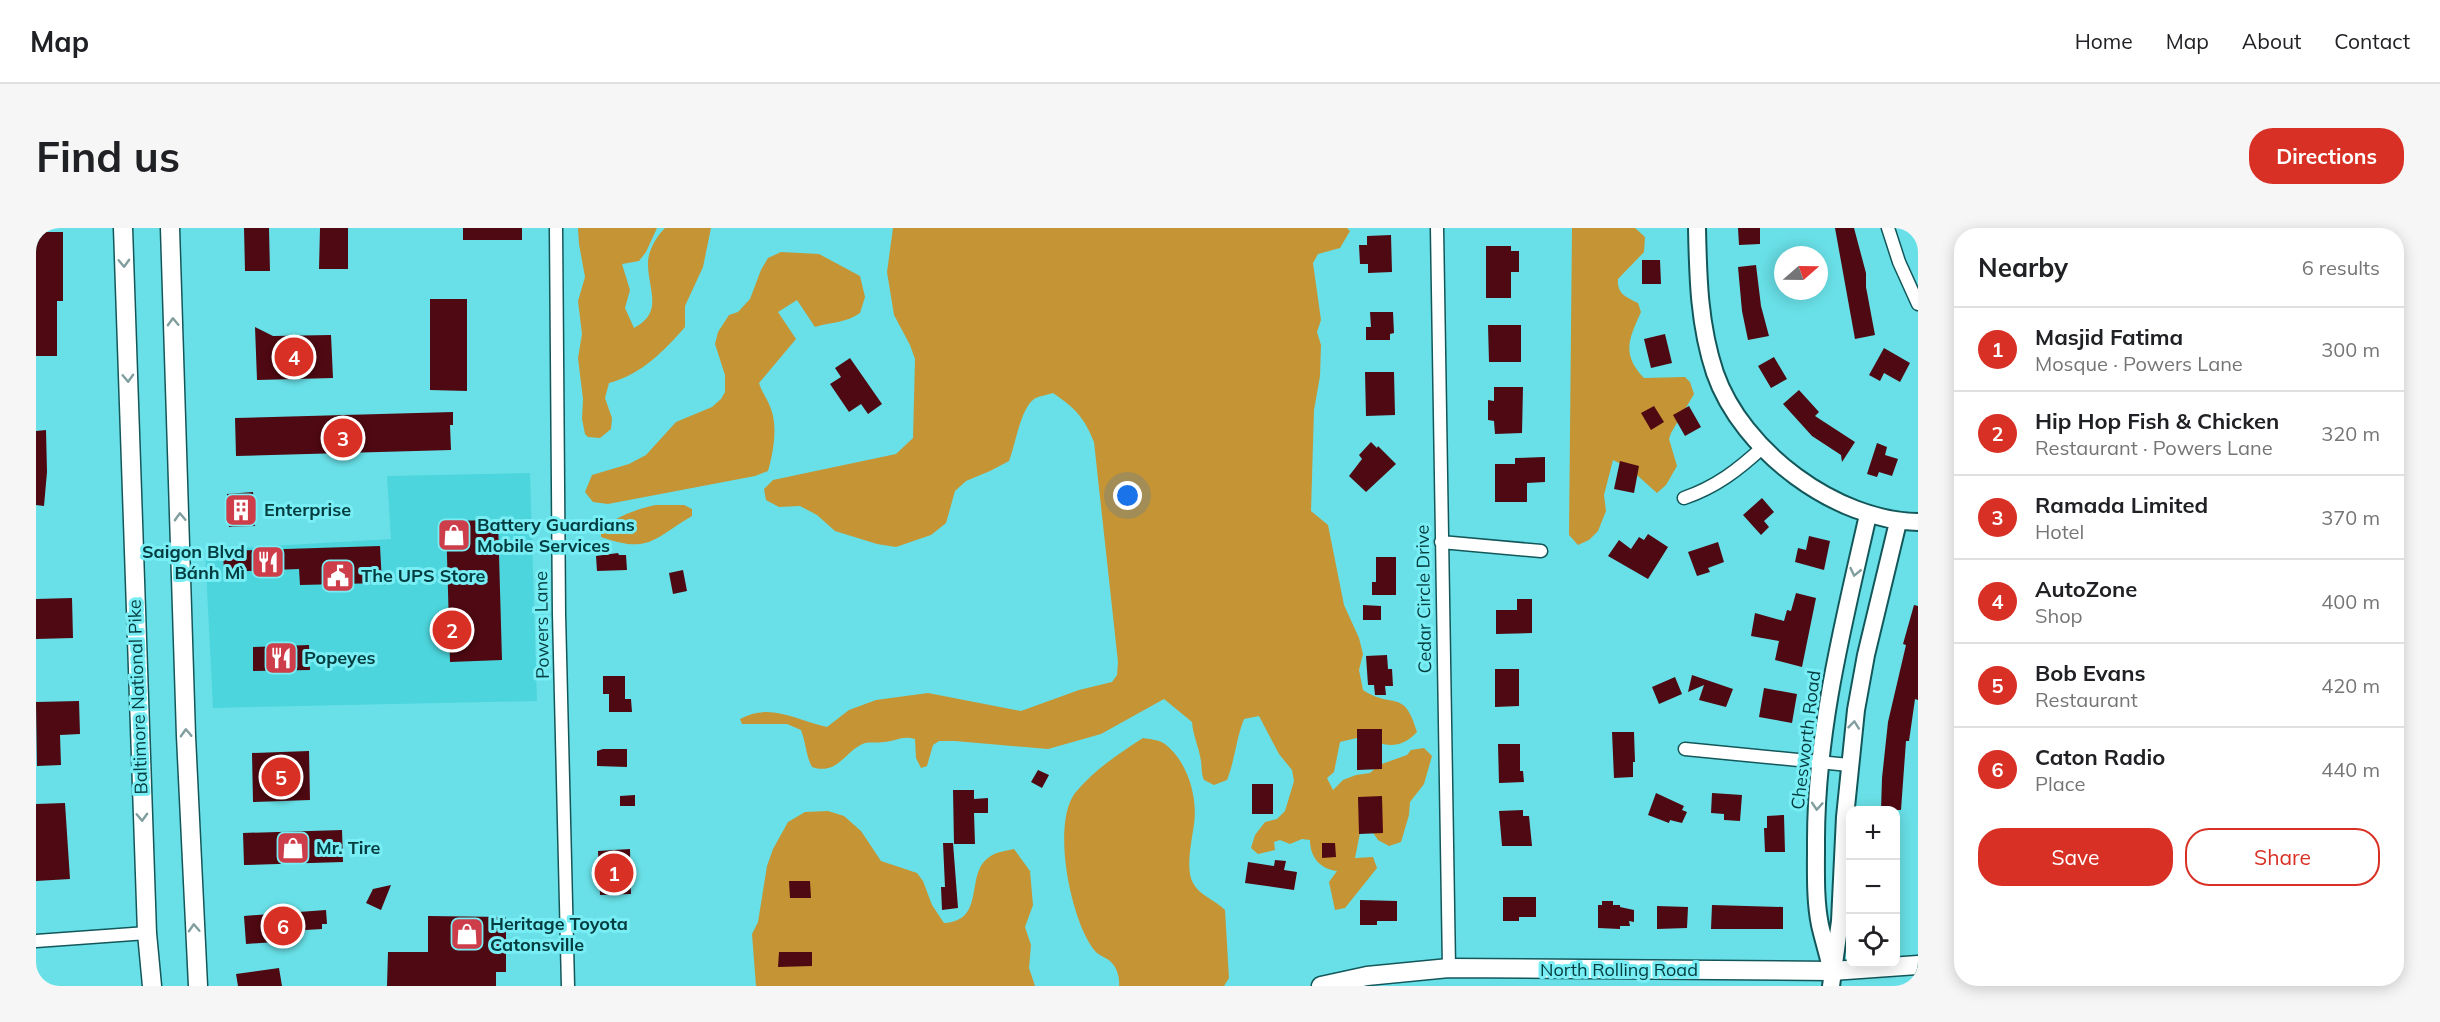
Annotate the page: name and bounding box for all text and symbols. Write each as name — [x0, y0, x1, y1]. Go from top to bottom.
text: Map — [30, 24, 89, 59]
text: Home — [2075, 28, 2133, 54]
text: Map — [2166, 28, 2209, 54]
text: About — [2242, 28, 2301, 54]
text: Contact — [2334, 28, 2410, 54]
button: Directions — [2249, 128, 2404, 184]
text: Find us — [36, 130, 180, 183]
north arrow — [1774, 246, 1828, 300]
text: Nearby — [1978, 251, 2068, 284]
text: 6 results — [2302, 255, 2380, 280]
one-way arrow — [118, 259, 131, 268]
one-way arrow — [166, 318, 179, 327]
text: Masjid Fatima — [2035, 323, 2183, 351]
pin: 4 — [274, 334, 314, 380]
text: 1 — [1992, 337, 2004, 362]
text: 300 m — [2321, 337, 2380, 362]
text: Mosque · Powers Lane — [2035, 351, 2243, 376]
one-way arrow — [122, 374, 135, 383]
text: Hip Hop Fish & Chicken — [2035, 407, 2279, 435]
pin: 3 — [324, 416, 362, 460]
text: 2 — [1992, 421, 2004, 446]
text: 320 m — [2321, 421, 2380, 446]
text: Restaurant · Powers Lane — [2035, 435, 2273, 460]
your location — [1113, 481, 1142, 510]
text: Ramada Limited — [2035, 491, 2208, 519]
building icon: Enterprise — [223, 492, 259, 528]
place label: Enterprise — [264, 498, 351, 521]
text: 3 — [1992, 505, 2004, 530]
text: 370 m — [2321, 505, 2380, 530]
one-way arrow — [173, 512, 186, 521]
place label: Battery Guardians Mobile Services — [477, 513, 635, 557]
shop icon: Battery Guardians Mobile Services — [436, 517, 472, 553]
text: Hotel — [2035, 519, 2084, 544]
street label: Cedar Circle Drive — [1411, 525, 1436, 673]
place label: Saigon Blvd Bánh Mì — [142, 540, 245, 584]
restaurant icon: Saigon Blvd Bánh Mì — [250, 544, 286, 580]
public building icon: The UPS Store — [320, 558, 356, 594]
place label: The UPS Store — [361, 564, 485, 587]
one-way arrow — [1850, 567, 1863, 577]
street label: Powers Lane — [529, 571, 554, 679]
text: AutoZone — [2035, 575, 2137, 603]
text: 4 — [1992, 589, 2004, 614]
text: 400 m — [2321, 589, 2380, 614]
street label: Baltimore National Pike — [123, 599, 152, 795]
text: Shop — [2035, 603, 2083, 628]
pin: 2 — [432, 608, 472, 652]
restaurant icon: Popeyes — [263, 640, 299, 676]
place label: Popeyes — [304, 646, 376, 669]
text: Bob Evans — [2035, 659, 2145, 687]
street label: Chesworth Road — [1786, 669, 1825, 811]
text: 5 — [1992, 673, 2004, 698]
text: 420 m — [2321, 673, 2380, 698]
text: Restaurant — [2035, 687, 2138, 712]
one-way arrow — [1847, 720, 1860, 729]
one-way arrow — [179, 728, 192, 737]
text: Caton Radio — [2035, 743, 2165, 771]
pin: 5 — [262, 754, 300, 800]
text: 6 — [1992, 757, 2004, 782]
text: 440 m — [2321, 757, 2380, 782]
text: Place — [2035, 771, 2085, 796]
one-way arrow — [1811, 801, 1824, 810]
map controls — [1846, 806, 1900, 968]
button: + — [1846, 806, 1900, 860]
one-way arrow — [136, 812, 149, 821]
button: Save — [1978, 828, 2173, 886]
button: Share — [2185, 828, 2380, 886]
shop icon: Mr. Tire — [275, 830, 311, 866]
place label: Mr. Tire — [316, 836, 380, 859]
pin: 1 — [594, 850, 634, 896]
button: − — [1846, 860, 1900, 914]
pin: 6 — [264, 904, 302, 948]
place label: Heritage Toyota Catonsville — [490, 912, 628, 956]
button: locate — [1846, 914, 1900, 968]
shop icon: Heritage Toyota Catonsville — [449, 916, 485, 952]
one-way arrow — [188, 923, 201, 932]
street label: North Rolling Road — [1540, 958, 1698, 981]

